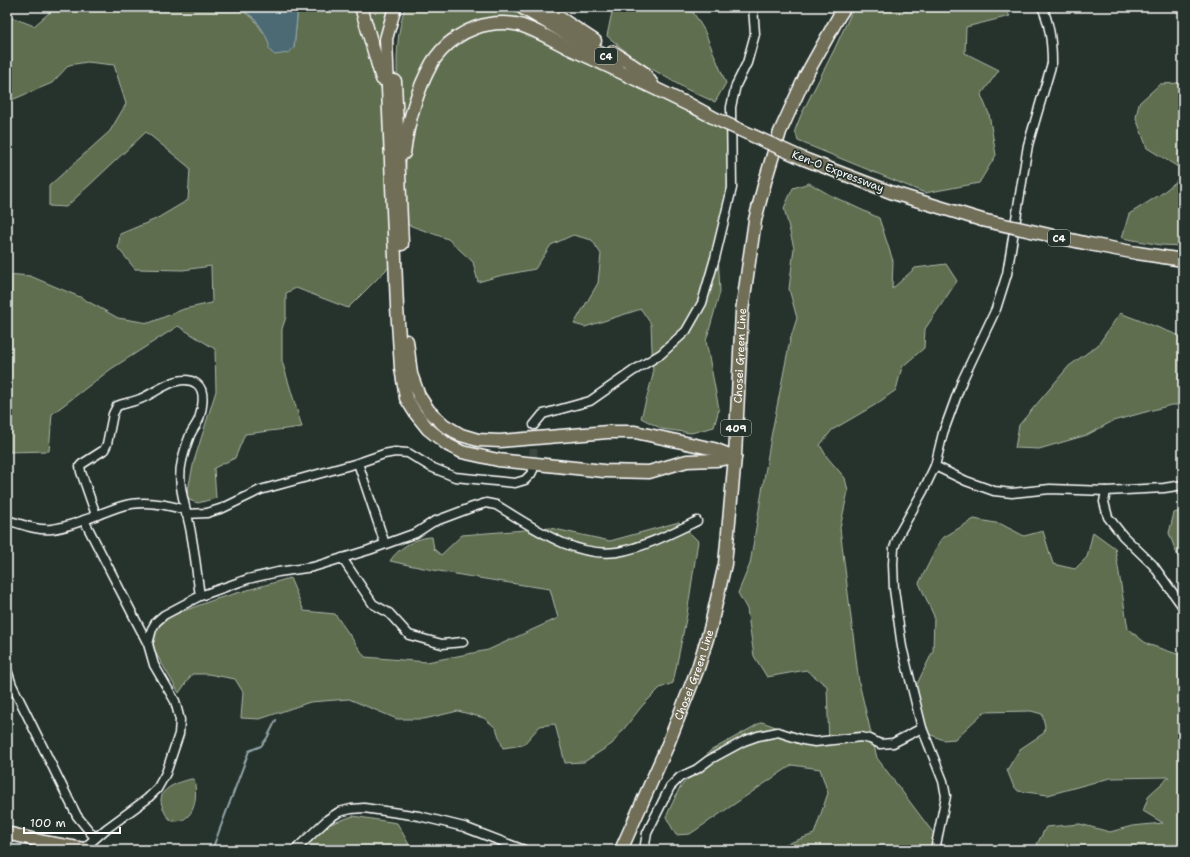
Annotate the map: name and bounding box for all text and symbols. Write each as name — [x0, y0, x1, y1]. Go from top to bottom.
road number: C4 — [595, 48, 617, 64]
street label: Ken-O Expressway — [789, 147, 886, 196]
road number: C4 — [1048, 230, 1070, 246]
street label: Chosei Green Line — [731, 308, 750, 404]
road number: 409 — [721, 420, 751, 436]
street label: Chosei Green Line — [671, 628, 717, 722]
scale bar — [24, 809, 120, 835]
text: 100 m — [30, 815, 66, 831]

